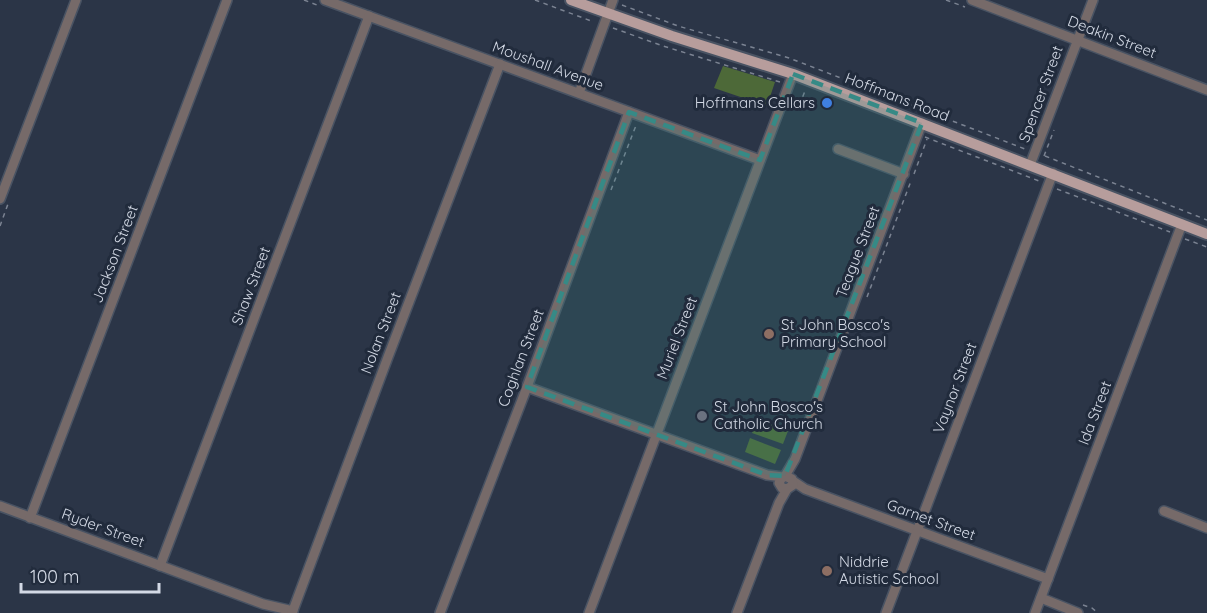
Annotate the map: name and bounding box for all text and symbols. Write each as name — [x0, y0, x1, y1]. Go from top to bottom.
street label: Deakin Street — [1065, 11, 1159, 62]
street label: Moushall Avenue — [490, 37, 606, 94]
street label: Spencer Street — [1014, 43, 1067, 145]
street label: Hoffmans Road — [842, 68, 952, 125]
place label: Hoffmans Cellars — [695, 93, 815, 112]
marker: Hoffmans Cellars — [820, 96, 834, 110]
street label: Jackson Street — [87, 202, 142, 305]
street label: Teague Street — [831, 203, 884, 300]
street label: Shaw Street — [227, 244, 274, 328]
street label: Nolan Street — [356, 289, 405, 377]
street label: Muriel Street — [652, 294, 701, 382]
street label: Coghlan Street — [493, 306, 548, 409]
place label: St John Bosco's Primary School — [781, 315, 890, 351]
marker: St John Bosco's Primary School — [762, 327, 776, 341]
street label: Vaynor Street — [928, 340, 981, 436]
street label: Ida Street — [1074, 378, 1115, 448]
place label: St John Bosco's Catholic Church — [714, 397, 823, 433]
marker: St John Bosco's Catholic Church — [695, 409, 709, 423]
street label: Garnet Street — [884, 495, 978, 544]
street label: Ryder Street — [59, 504, 147, 551]
place label: Niddrie Autistic School — [839, 552, 939, 588]
scale bar — [21, 556, 159, 594]
marker: Niddrie Autistic School — [820, 564, 834, 578]
text: 100 m — [30, 565, 79, 588]

